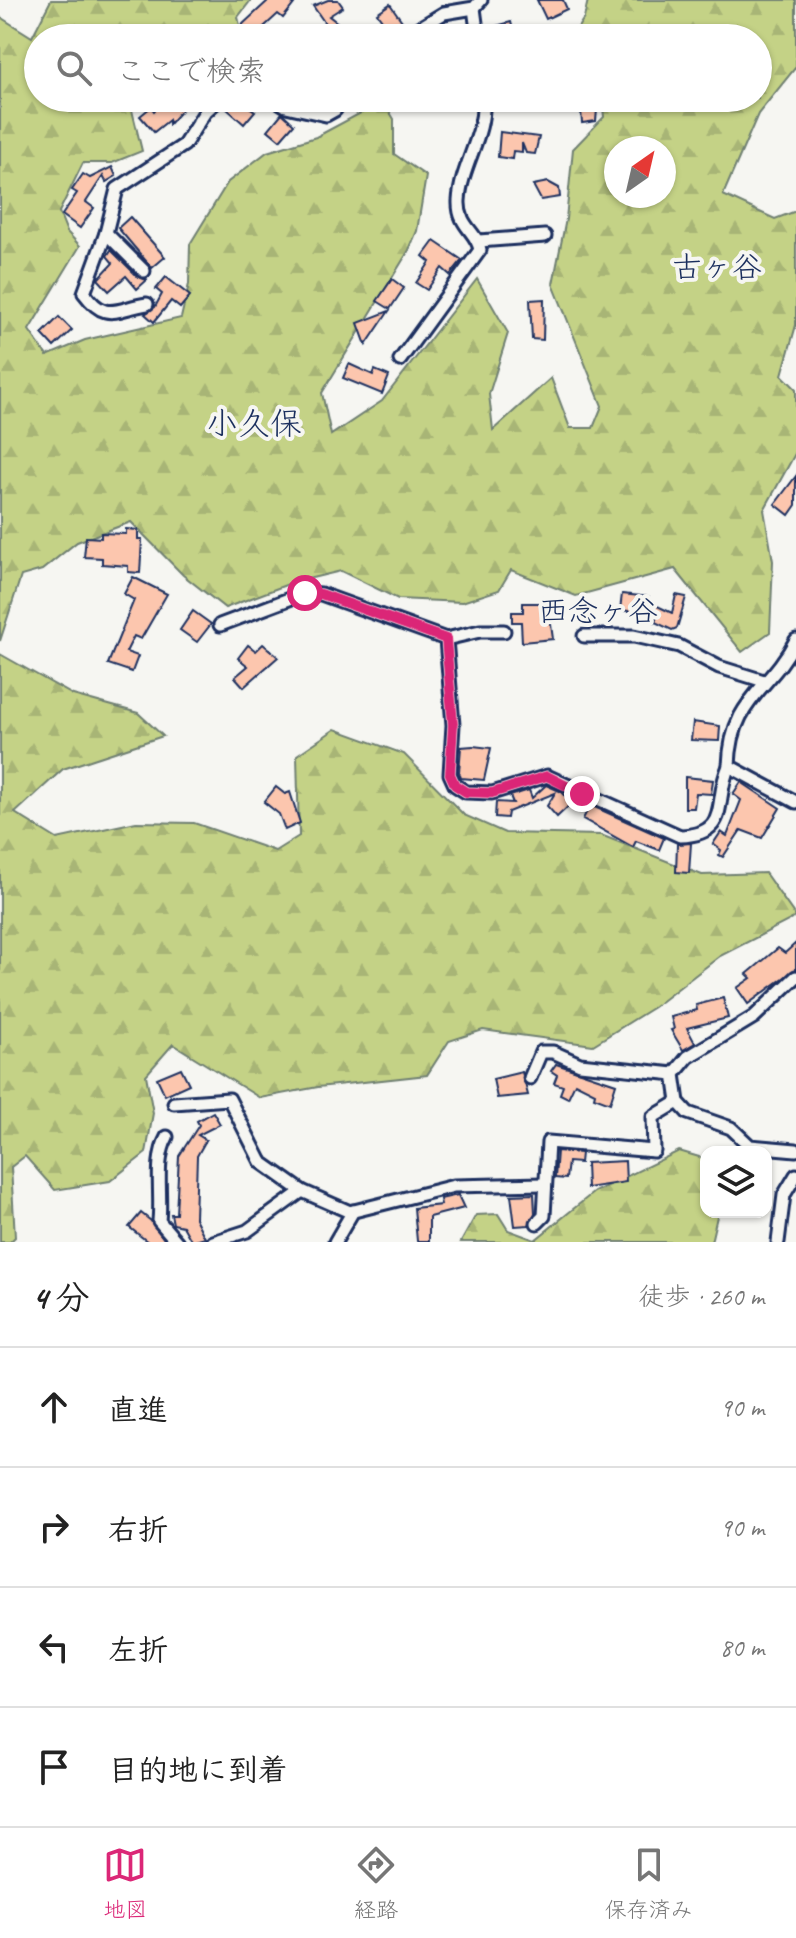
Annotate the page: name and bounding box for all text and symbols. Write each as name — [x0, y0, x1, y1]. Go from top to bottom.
search box — [24, 24, 772, 112]
icon: search — [52, 46, 96, 90]
text: ここで検索 — [116, 52, 266, 90]
north arrow — [604, 136, 676, 208]
district label: 古ヶ谷 — [672, 248, 762, 286]
district label: 小久保 — [206, 403, 302, 444]
route start — [287, 575, 323, 611]
district label: 西念ヶ谷 — [538, 592, 658, 630]
route end — [564, 776, 600, 812]
map controls — [700, 1146, 772, 1218]
button: layers — [700, 1146, 772, 1218]
text: 4 分 — [32, 1276, 90, 1319]
text: 徒歩 · 260 m — [639, 1280, 764, 1313]
icon: ahead — [32, 1385, 76, 1429]
text: 直進 — [108, 1391, 168, 1429]
text: 90 m — [720, 1391, 764, 1424]
icon: right — [32, 1505, 76, 1549]
text: 右折 — [108, 1511, 168, 1549]
text: 90 m — [720, 1511, 764, 1544]
icon: left — [32, 1625, 76, 1669]
text: 左折 — [108, 1631, 168, 1669]
text: 80 m — [720, 1631, 764, 1664]
icon: arrive — [32, 1745, 76, 1789]
text: 目的地に到着 — [108, 1751, 288, 1789]
tab: 地図 — [103, 1843, 147, 1924]
tab: 経路 — [354, 1843, 398, 1924]
tab: 保存済み — [605, 1843, 693, 1924]

